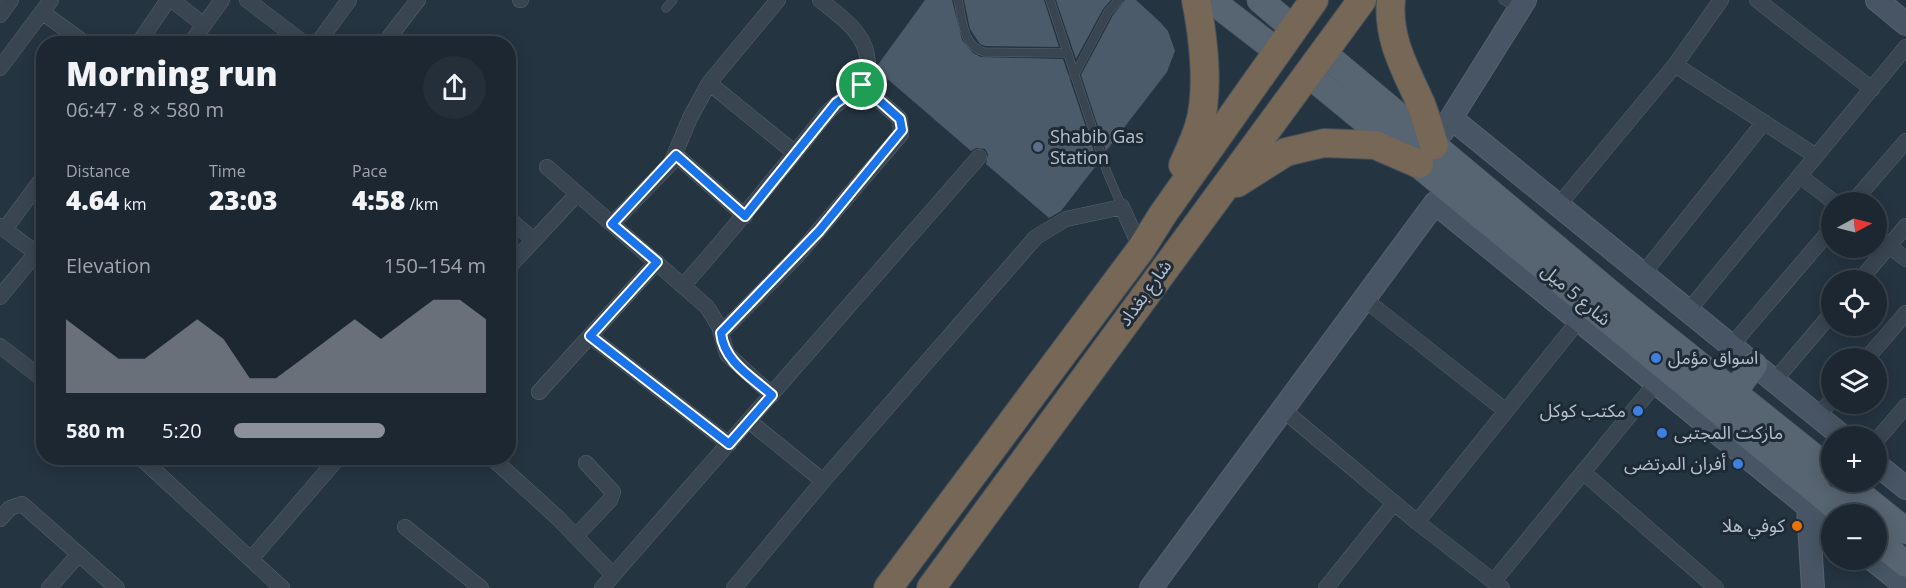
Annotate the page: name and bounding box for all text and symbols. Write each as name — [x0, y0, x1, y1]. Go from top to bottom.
text: Morning run — [66, 51, 278, 96]
button: share — [423, 56, 486, 119]
pin — [836, 59, 887, 110]
icon: arrive — [845, 68, 878, 101]
text: 06:47 · 8 × 580 m — [66, 96, 224, 123]
place label: Shabib Gas Station — [1050, 124, 1144, 169]
marker: Shabib Gas Station — [1031, 140, 1045, 154]
text: Distance — [66, 160, 130, 182]
text: Time — [209, 160, 246, 182]
text: Pace — [352, 160, 387, 182]
text: 4.64 — [66, 182, 119, 218]
text: 23:03 — [209, 182, 277, 218]
text: 4:58 — [352, 182, 405, 218]
north arrow — [1821, 192, 1887, 258]
map controls — [1821, 192, 1887, 570]
text: km — [119, 193, 147, 215]
text: /km — [405, 193, 438, 215]
text: Elevation — [66, 252, 151, 279]
text: 150–154 m — [384, 252, 486, 279]
street label: شارع بغداد — [1112, 254, 1179, 332]
street label: شارع 5 ميل — [1535, 258, 1617, 333]
button: locate — [1821, 270, 1887, 336]
place label: اسواق مؤمل — [1668, 345, 1758, 369]
button: layers — [1821, 348, 1887, 414]
marker: اسواق مؤمل — [1649, 351, 1663, 365]
place label: مكتب كوكل — [1540, 398, 1626, 422]
marker: مكتب كوكل — [1631, 404, 1645, 418]
text: 580 m — [66, 417, 125, 444]
text: 5:20 — [162, 417, 202, 444]
place label: ماركت المجتبى — [1674, 420, 1783, 444]
marker: ماركت المجتبى — [1655, 426, 1669, 440]
button: + — [1821, 426, 1887, 492]
place label: أفران المرتضى — [1624, 451, 1726, 475]
marker: أفران المرتضى — [1731, 457, 1745, 471]
button: − — [1821, 504, 1887, 570]
place label: كوفي هلا — [1722, 513, 1786, 539]
marker: كوفي هلا — [1790, 519, 1804, 533]

